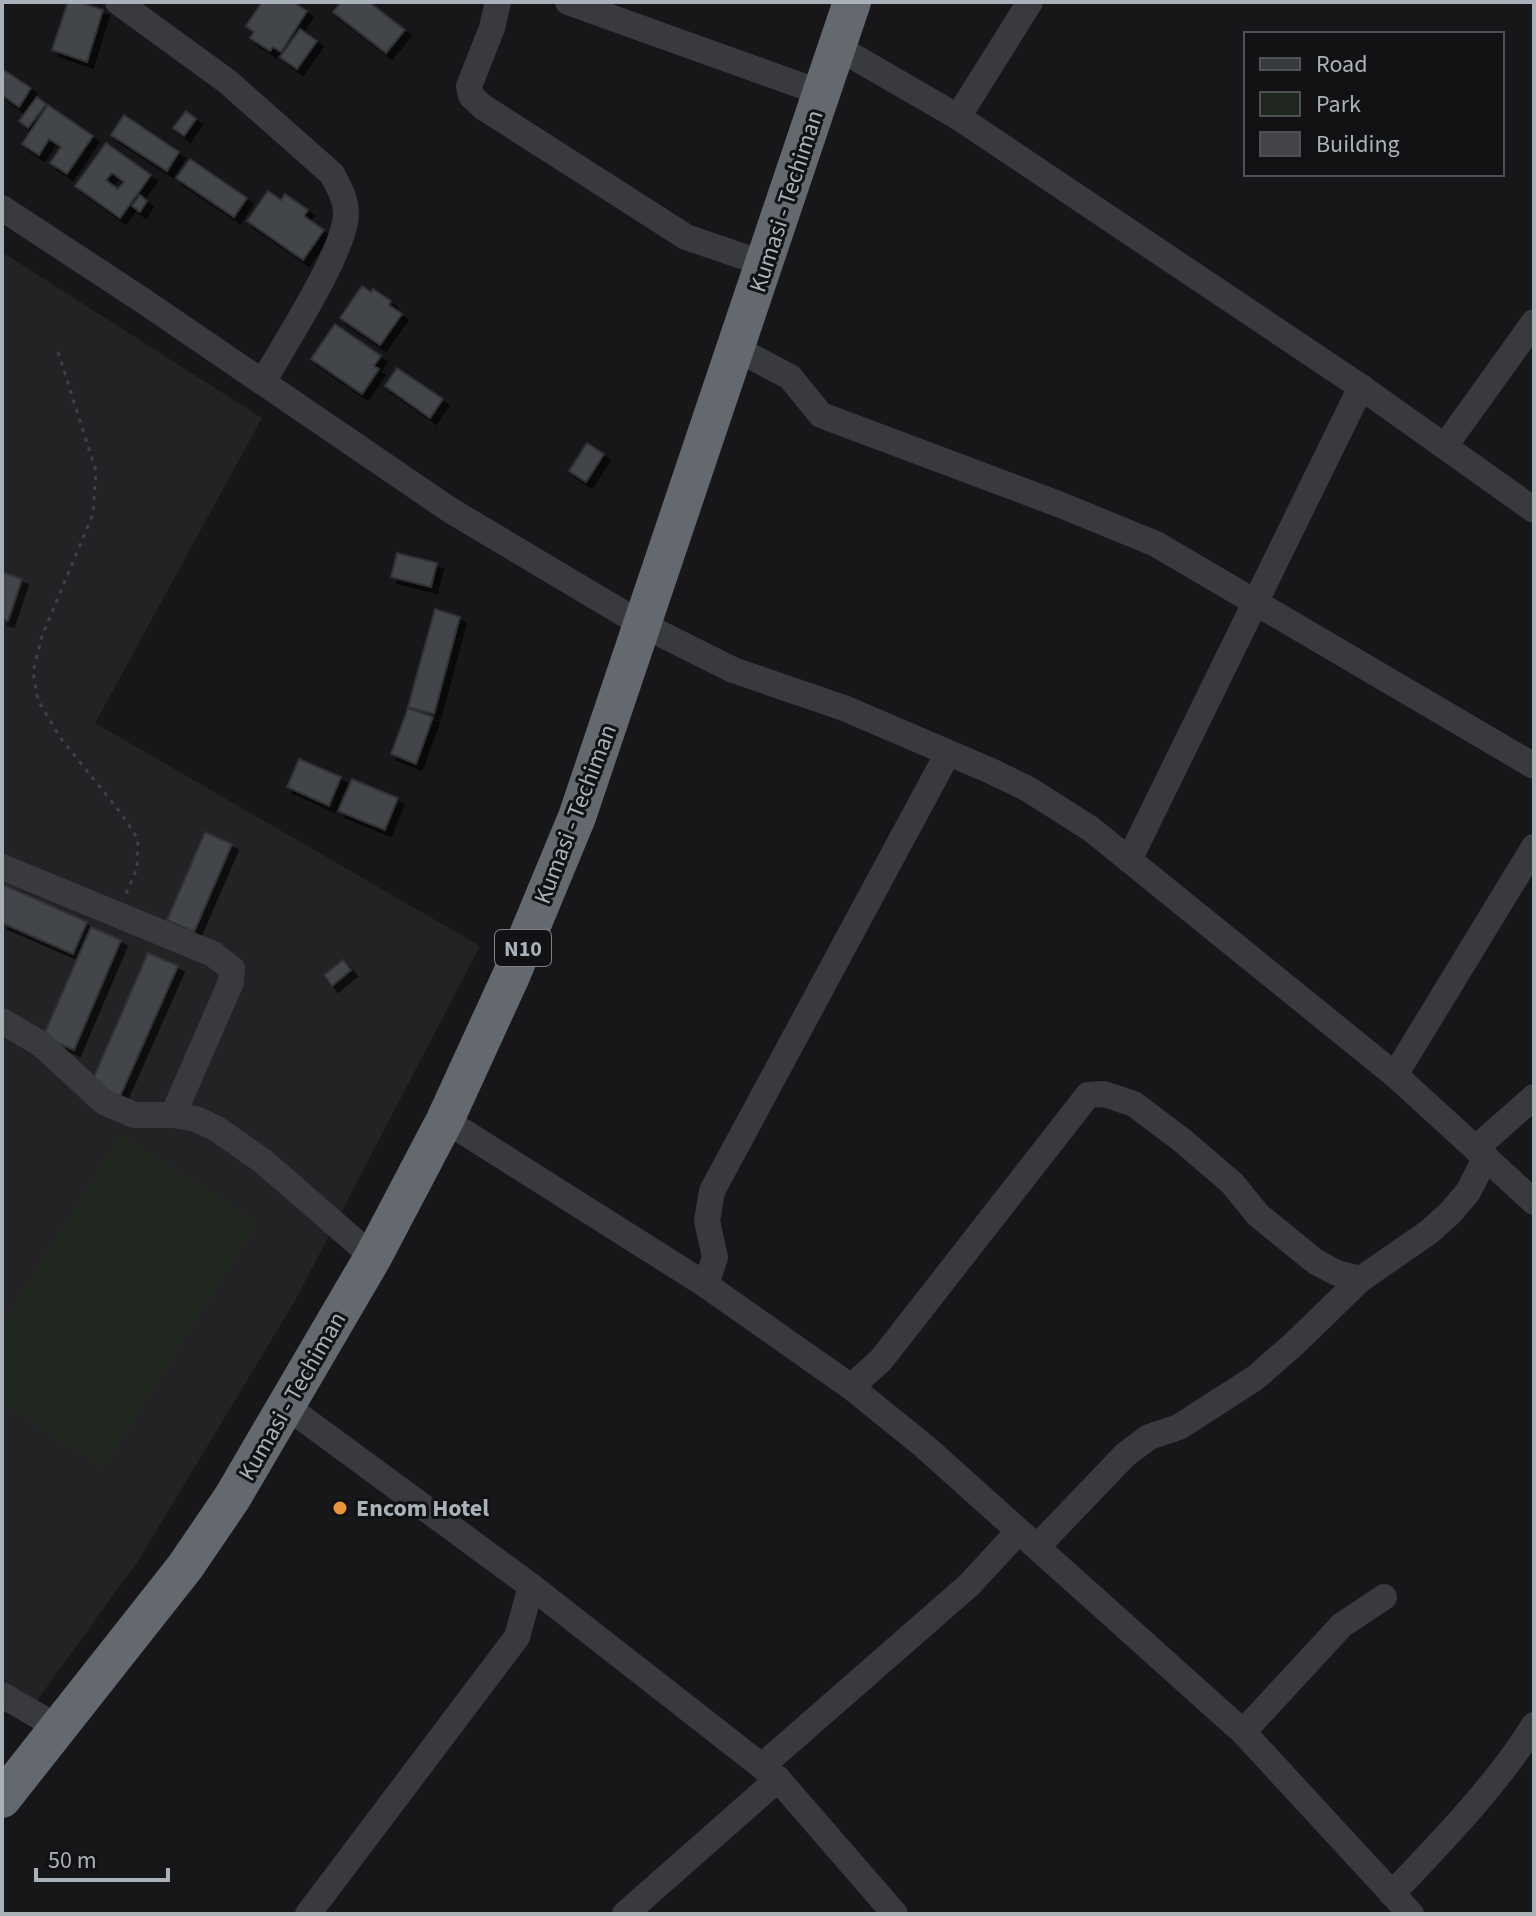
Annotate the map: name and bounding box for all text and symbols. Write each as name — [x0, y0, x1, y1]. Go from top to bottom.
legend — [1244, 32, 1504, 176]
text: Road — [1316, 47, 1368, 82]
text: Park — [1316, 87, 1361, 122]
street label: Kumasi - Techiman — [740, 105, 832, 297]
text: Building — [1316, 127, 1400, 162]
street label: Kumasi - Techiman — [525, 719, 626, 909]
road number: N10 — [495, 930, 551, 966]
street label: Kumasi - Techiman — [230, 1305, 355, 1487]
place label: Encom Hotel — [356, 1491, 489, 1526]
marker: Encom Hotel — [331, 1499, 349, 1517]
scale bar — [36, 1832, 168, 1882]
text: 50 m — [48, 1843, 97, 1878]

